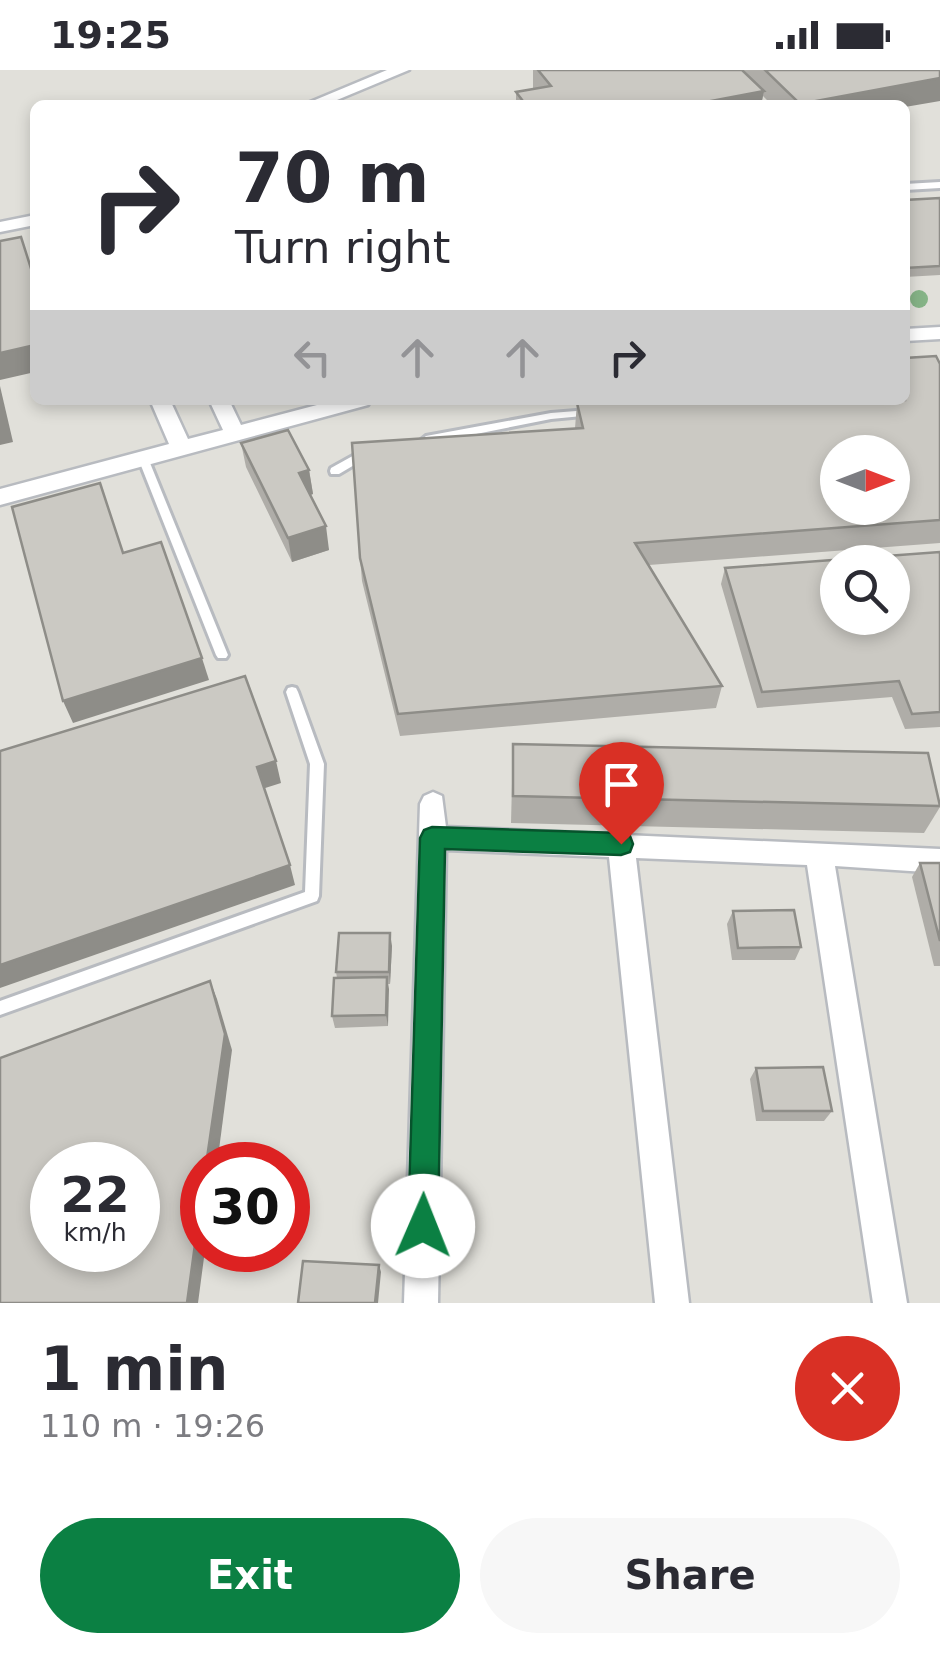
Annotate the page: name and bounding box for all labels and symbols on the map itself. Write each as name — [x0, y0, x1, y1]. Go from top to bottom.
north arrow — [820, 435, 910, 525]
pin — [579, 742, 664, 845]
speed limit sign: 30 — [180, 1142, 310, 1272]
position arrow — [371, 1174, 475, 1278]

